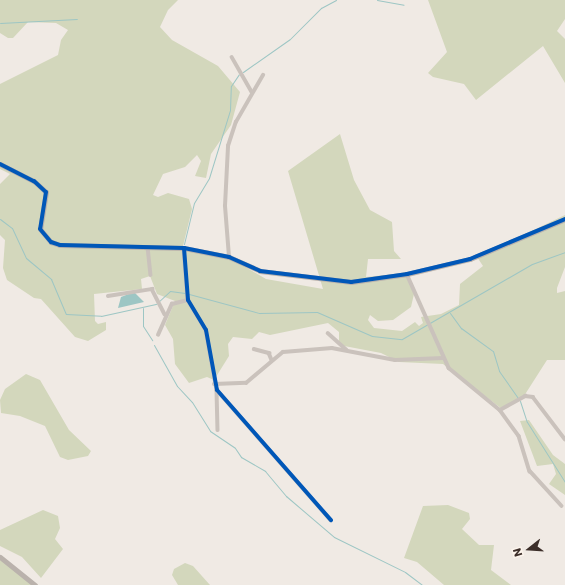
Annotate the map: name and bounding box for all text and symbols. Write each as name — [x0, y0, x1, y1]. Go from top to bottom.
north arrow — [509, 529, 549, 569]
text: N — [509, 546, 526, 559]

